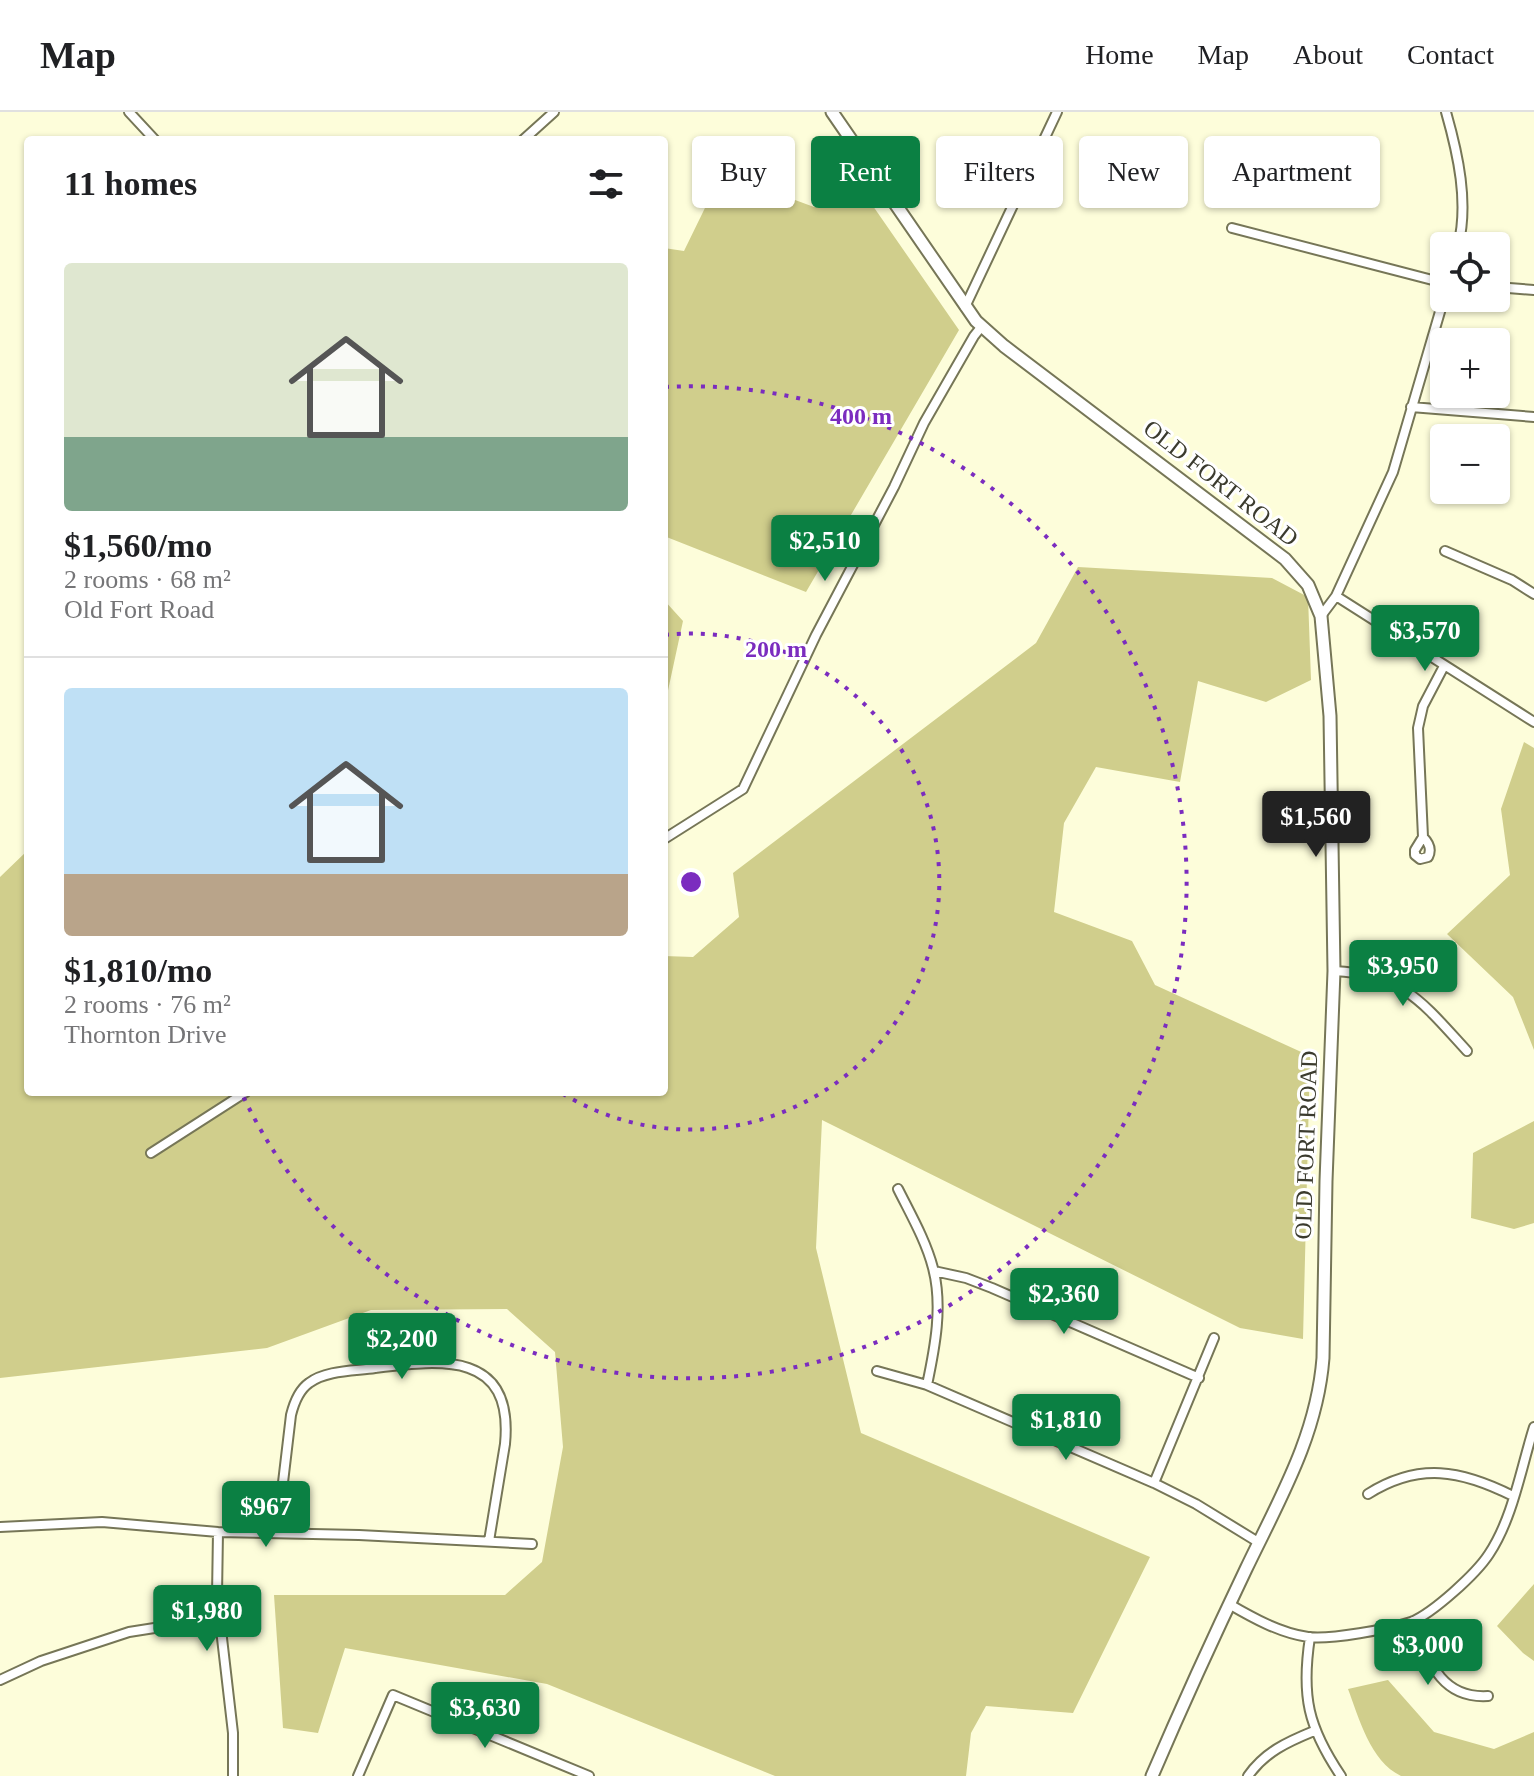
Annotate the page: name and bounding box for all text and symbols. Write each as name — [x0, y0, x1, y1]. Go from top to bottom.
text: Map — [40, 34, 116, 76]
text: Home — [1085, 39, 1154, 70]
text: Map — [1198, 39, 1249, 70]
text: About — [1293, 39, 1363, 70]
text: Contact — [1407, 39, 1494, 70]
chip: Buy — [692, 136, 795, 208]
chip: Rent — [811, 136, 920, 208]
chip: Filters — [936, 136, 1063, 208]
chip: New — [1079, 136, 1188, 208]
chip: Apartment — [1204, 136, 1380, 208]
icon: filters — [584, 162, 628, 206]
text: 11 homes — [64, 165, 197, 202]
map controls — [1430, 232, 1510, 504]
button: locate — [1430, 232, 1510, 312]
icon: home — [274, 315, 418, 459]
button: + — [1430, 328, 1510, 408]
text: 400 m — [830, 403, 892, 429]
street label: OLD FORT ROAD — [1139, 415, 1303, 551]
button: − — [1430, 424, 1510, 504]
pin: $2,510 — [760, 515, 890, 583]
text: $2,510 — [789, 526, 861, 555]
text: $1,560/mo — [64, 527, 212, 564]
text: 2 rooms · 68 m² — [64, 565, 231, 594]
text: Old Fort Road — [64, 595, 214, 624]
pin: $3,570 — [1360, 605, 1490, 673]
text: $3,570 — [1389, 616, 1461, 645]
text: 200 m — [745, 636, 807, 662]
icon: home — [274, 740, 418, 884]
pin: $1,560 — [1251, 791, 1381, 859]
text: $1,560 — [1280, 802, 1352, 831]
centre of rings — [677, 868, 705, 896]
pin: $3,950 — [1338, 940, 1468, 1008]
text: $3,950 — [1367, 951, 1439, 980]
text: $1,810/mo — [64, 952, 212, 989]
text: 2 rooms · 76 m² — [64, 990, 231, 1019]
text: Thornton Drive — [64, 1020, 226, 1049]
street label: OLD FORT ROAD — [1290, 1050, 1322, 1240]
pin: $2,360 — [999, 1268, 1129, 1336]
text: $2,360 — [1028, 1279, 1100, 1308]
pin: $2,200 — [337, 1313, 467, 1381]
text: $2,200 — [366, 1324, 438, 1353]
pin: $1,810 — [1001, 1394, 1131, 1462]
text: $1,810 — [1030, 1405, 1102, 1434]
pin: $967 — [219, 1481, 313, 1549]
text: $967 — [240, 1492, 292, 1521]
pin: $1,980 — [142, 1585, 272, 1653]
text: $1,980 — [171, 1596, 243, 1625]
pin: $3,000 — [1363, 1619, 1493, 1687]
text: $3,000 — [1392, 1630, 1464, 1659]
pin: $3,630 — [420, 1682, 550, 1750]
text: $3,630 — [449, 1693, 521, 1722]

